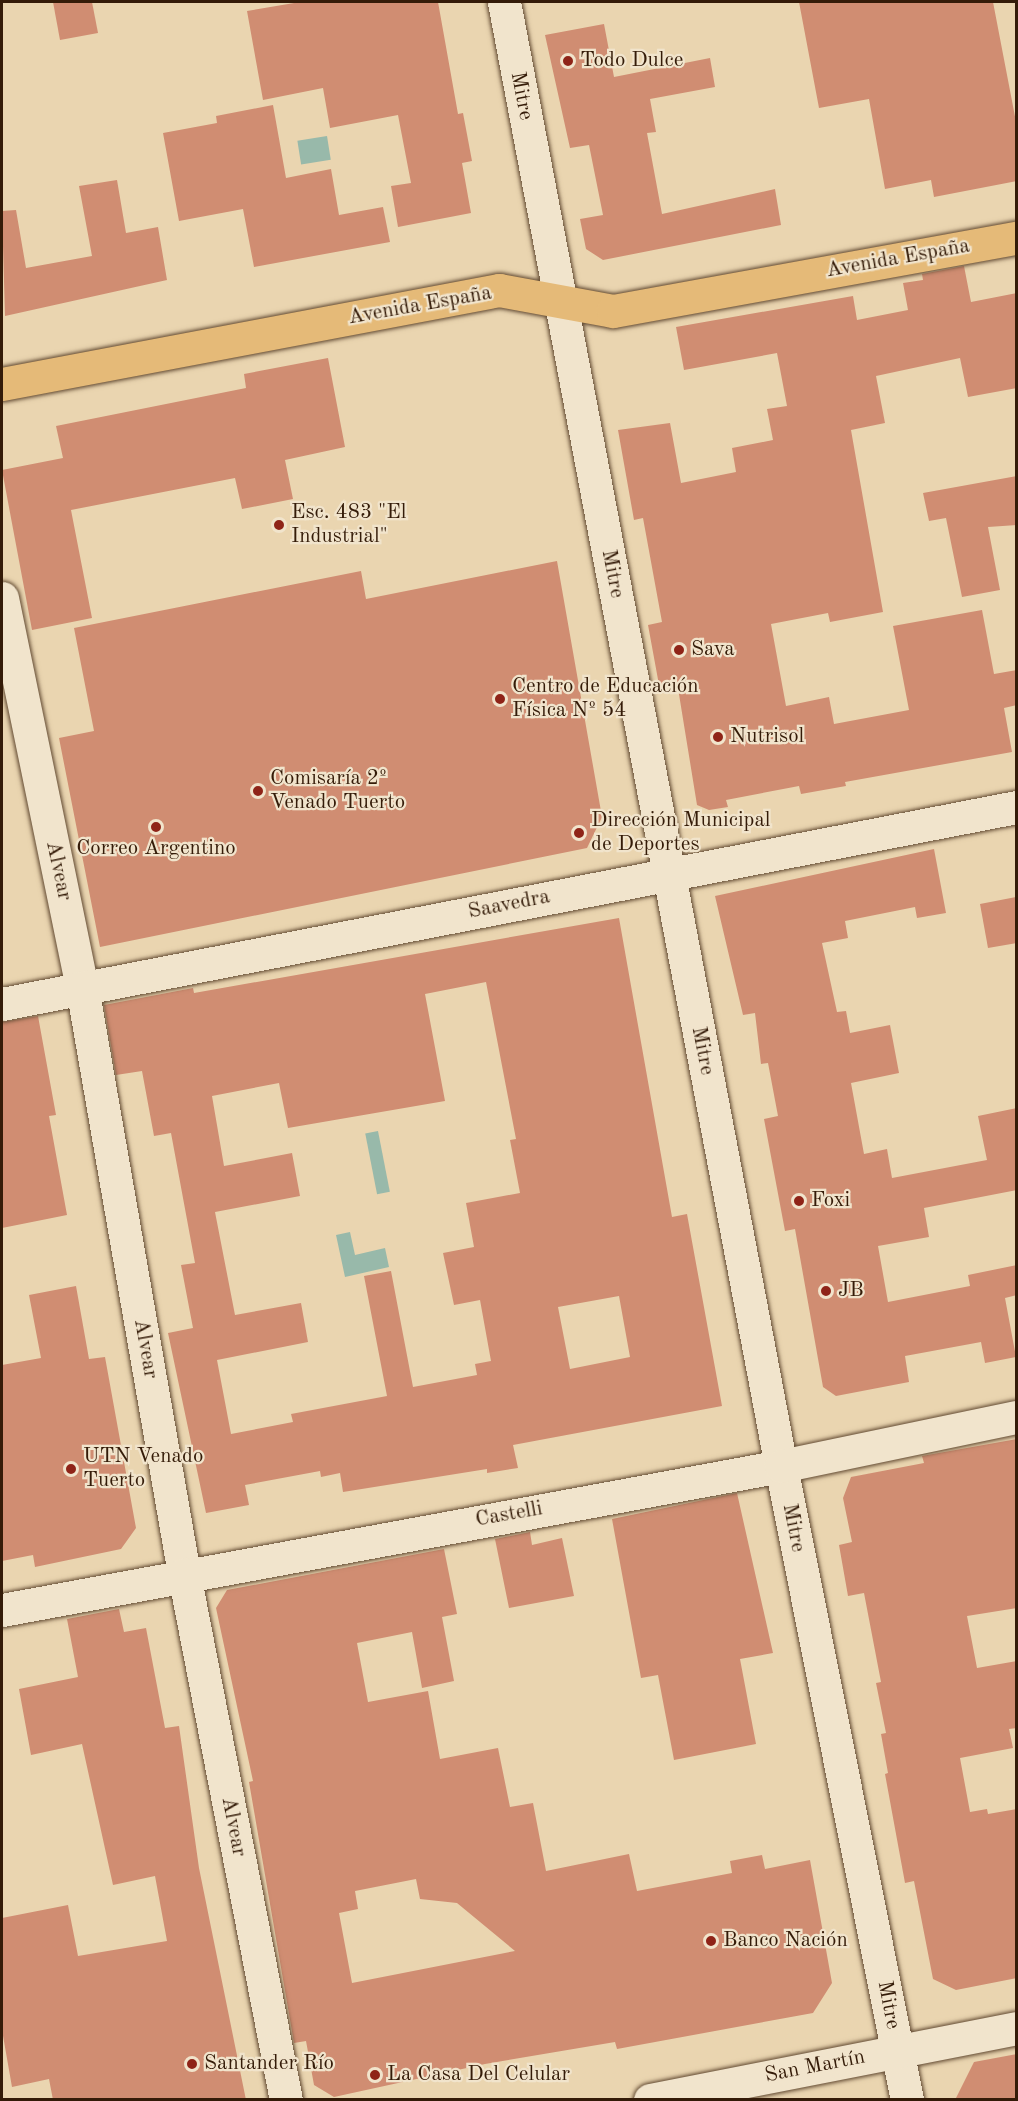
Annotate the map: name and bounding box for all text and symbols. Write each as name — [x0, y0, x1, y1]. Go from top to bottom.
place label: Todo Dulce — [580, 48, 683, 74]
marker: Todo Dulce — [561, 54, 575, 68]
street label: Mitre — [504, 70, 538, 122]
street label: Avenida España — [824, 234, 972, 284]
street label: Avenida España — [346, 281, 494, 331]
place label: Esc. 483 "El Industrial" — [291, 500, 406, 550]
marker: Esc. 483 "El Industrial" — [272, 518, 286, 532]
street label: Mitre — [595, 548, 629, 600]
place label: Sava — [691, 637, 735, 663]
marker: Sava — [672, 643, 686, 657]
place label: Centro de Educación Física Nº 54 — [512, 674, 699, 724]
marker: Centro de Educación Física Nº 54 — [493, 692, 507, 706]
place label: Nutrisol — [730, 724, 804, 750]
marker: Nutrisol — [711, 730, 725, 744]
place label: Comisaría 2º Venado Tuerto — [270, 766, 405, 816]
marker: Comisaría 2º Venado Tuerto — [251, 784, 265, 798]
place label: Dirección Municipal de Deportes — [591, 808, 771, 858]
marker: Correo Argentino — [149, 820, 163, 834]
marker: Dirección Municipal de Deportes — [572, 826, 586, 840]
place label: Correo Argentino — [76, 836, 236, 862]
street label: Alvear — [39, 839, 77, 903]
street label: Saavedra — [466, 885, 552, 925]
street label: Mitre — [685, 1025, 719, 1077]
place label: Foxi — [811, 1188, 850, 1214]
marker: Foxi — [792, 1194, 806, 1208]
place label: JB — [838, 1278, 864, 1304]
marker: JB — [819, 1284, 833, 1298]
street label: Alvear — [127, 1317, 163, 1381]
place label: UTN Venado Tuerto — [83, 1444, 203, 1494]
marker: UTN Venado Tuerto — [64, 1462, 78, 1476]
street label: Castelli — [474, 1497, 544, 1533]
street label: Mitre — [776, 1502, 810, 1554]
street label: Alvear — [215, 1795, 251, 1859]
place label: Banco Nación — [723, 1928, 848, 1954]
marker: Banco Nación — [704, 1934, 718, 1948]
street label: Mitre — [871, 1979, 905, 2031]
street label: San Martín — [763, 2045, 867, 2089]
place label: Santander Río — [204, 2051, 334, 2077]
marker: Santander Río — [185, 2057, 199, 2071]
place label: La Casa Del Celular — [387, 2062, 570, 2088]
marker: La Casa Del Celular — [368, 2068, 382, 2082]

